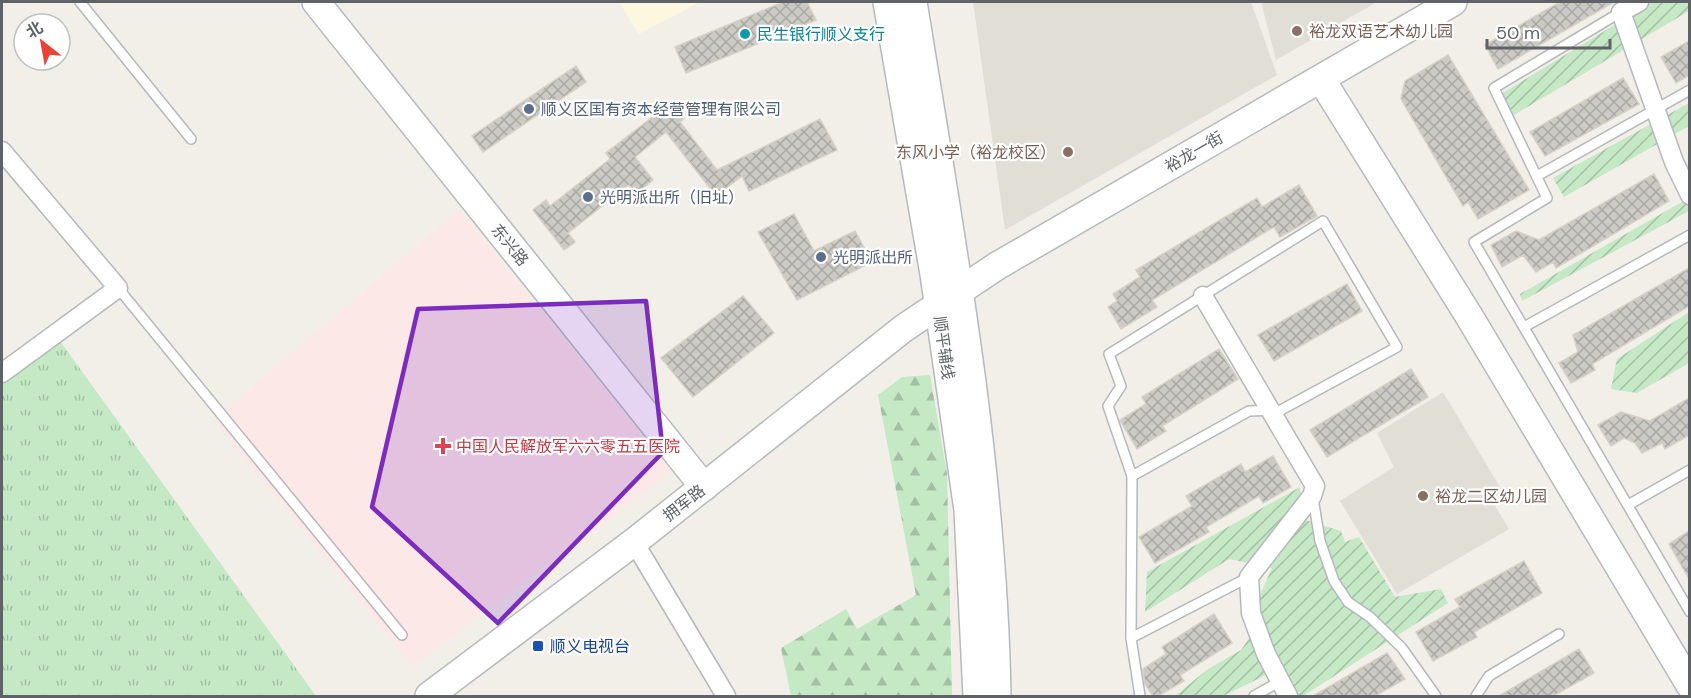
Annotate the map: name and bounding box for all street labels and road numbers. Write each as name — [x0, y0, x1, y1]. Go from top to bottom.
street label: 裕龙一街 — [1161, 127, 1227, 177]
street label: 东兴路 — [487, 220, 533, 270]
street label: 顺平辅线 — [929, 315, 959, 381]
street label: 拥军路 — [659, 480, 709, 526]

